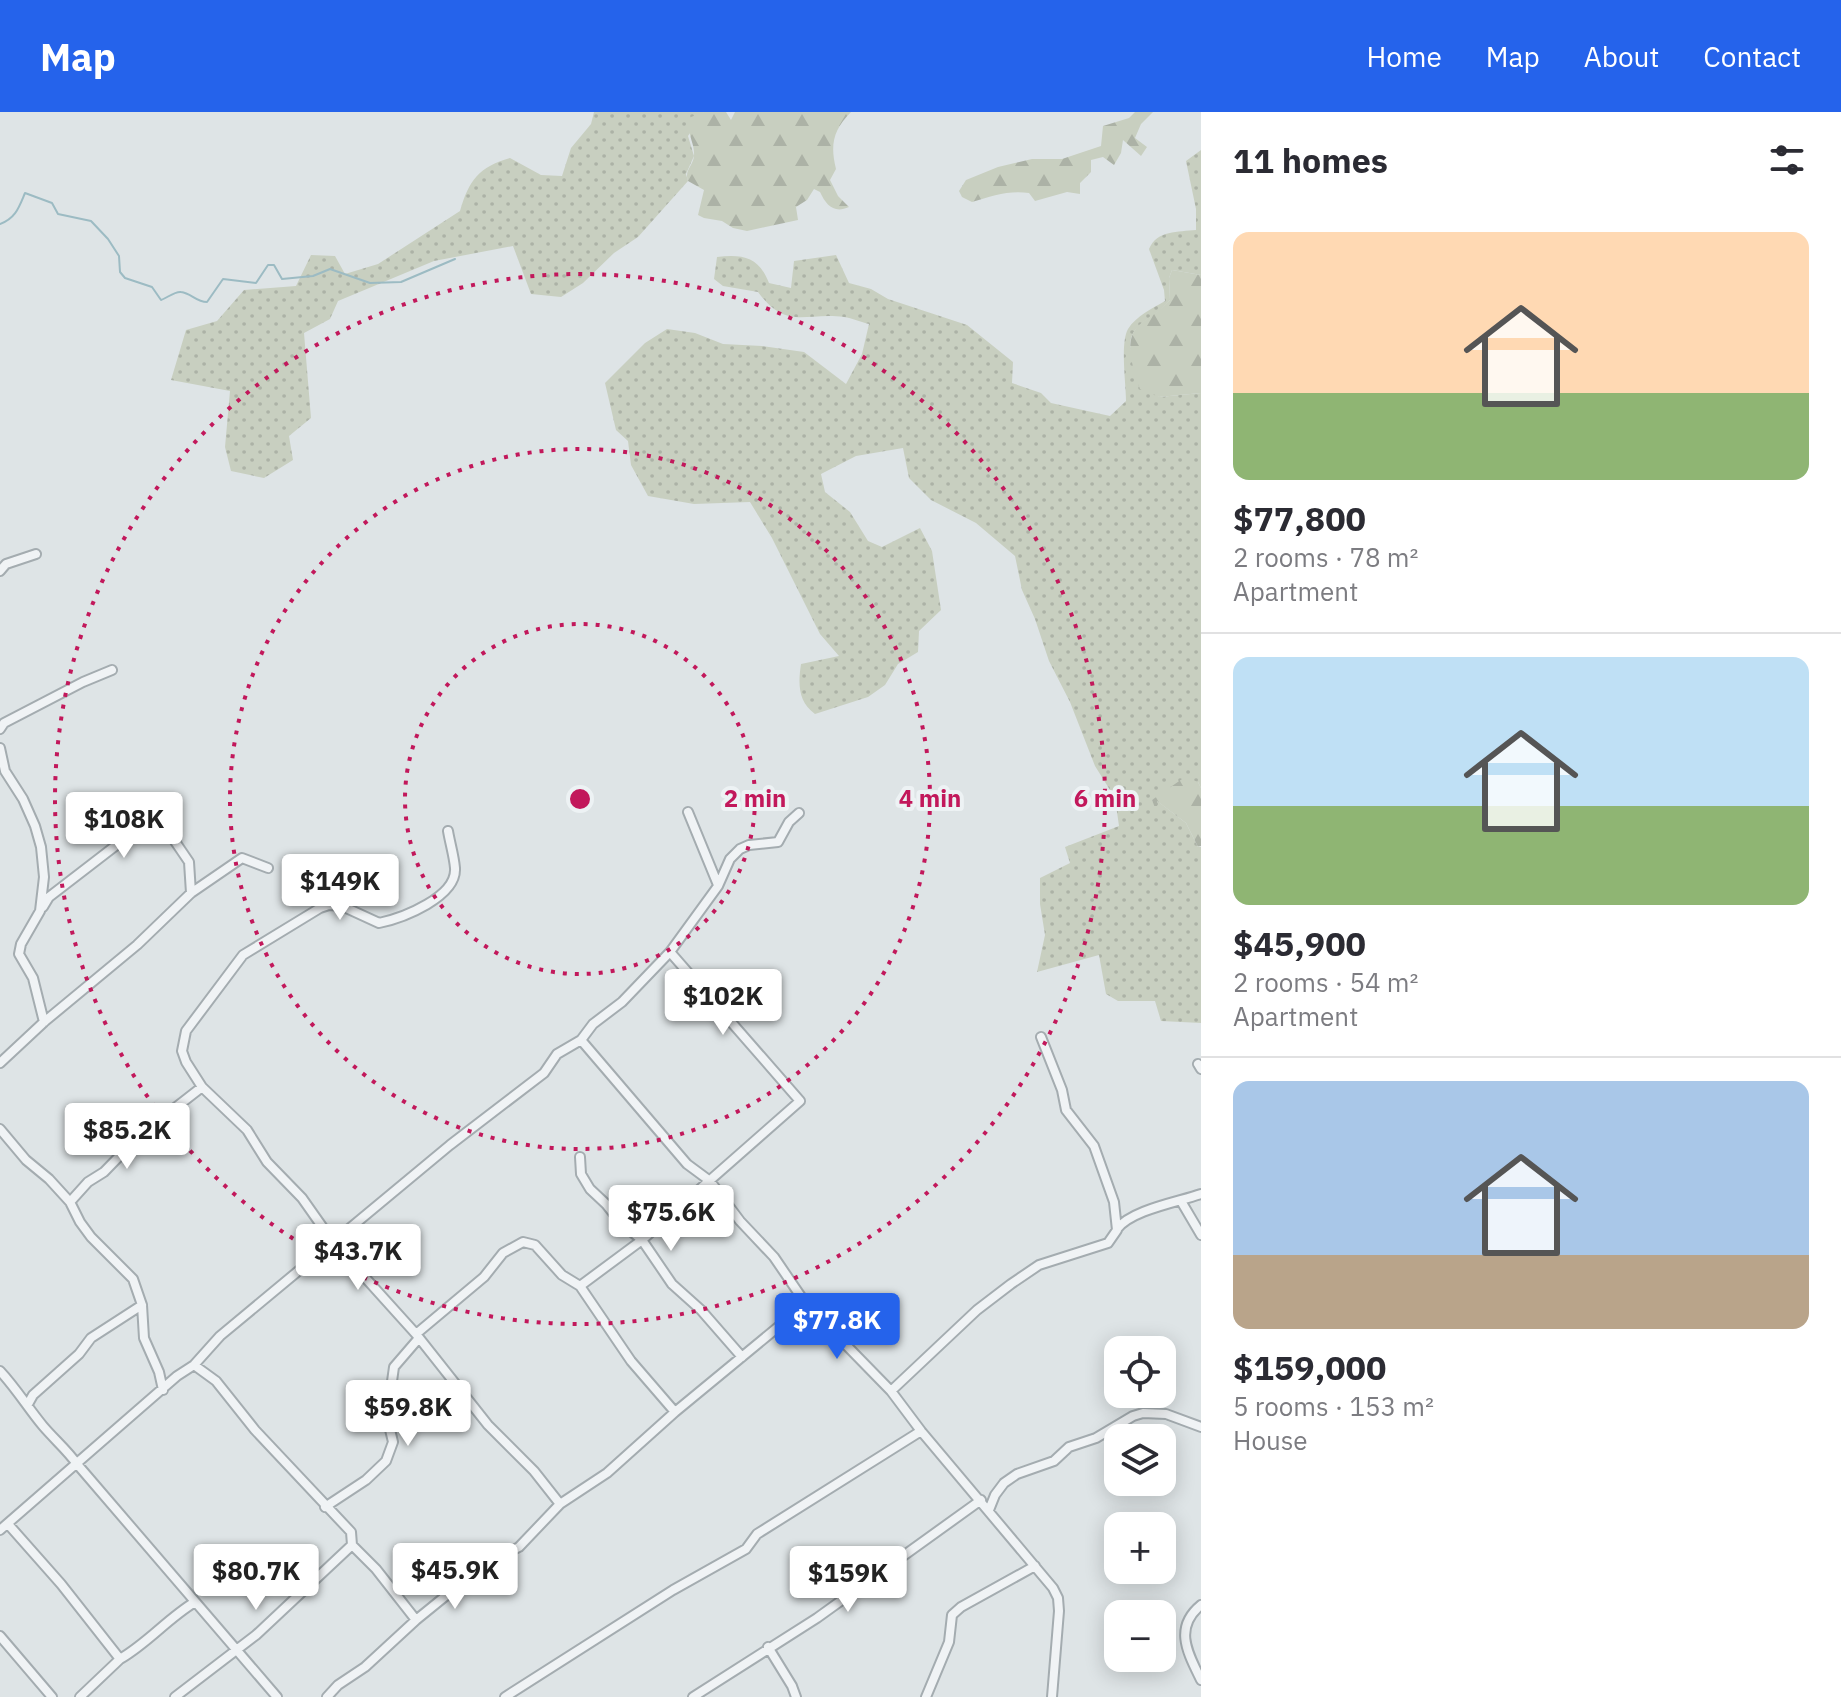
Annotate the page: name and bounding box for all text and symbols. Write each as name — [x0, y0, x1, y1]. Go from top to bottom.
text: Map — [40, 32, 116, 81]
text: Home — [1366, 38, 1442, 75]
text: Map — [1486, 38, 1540, 75]
text: About — [1584, 38, 1659, 75]
text: Contact — [1703, 38, 1801, 75]
text: 11 homes — [1233, 138, 1388, 182]
icon: filters — [1765, 138, 1809, 182]
icon: home — [1449, 284, 1593, 428]
text: $77,800 — [1233, 496, 1366, 540]
text: 2 rooms · 78 m² — [1233, 540, 1418, 574]
text: Apartment — [1233, 574, 1358, 608]
icon: home — [1449, 709, 1593, 853]
text: 2 min — [724, 782, 786, 814]
text: 4 min — [899, 782, 961, 814]
text: 6 min — [1074, 782, 1136, 814]
centre of rings — [566, 785, 594, 813]
pin: $108K — [68, 792, 180, 860]
text: $108K — [84, 801, 164, 835]
pin: $149K — [284, 854, 396, 922]
text: $149K — [300, 863, 380, 897]
text: $45,900 — [1233, 921, 1366, 965]
text: 2 rooms · 54 m² — [1233, 965, 1418, 999]
pin: $102K — [667, 969, 779, 1037]
text: $102K — [683, 978, 763, 1012]
text: Apartment — [1233, 999, 1358, 1033]
pin: $85.2K — [62, 1103, 192, 1171]
text: $85.2K — [83, 1112, 171, 1146]
icon: home — [1449, 1133, 1593, 1277]
pin: $75.6K — [606, 1185, 736, 1253]
text: $75.6K — [627, 1194, 715, 1228]
pin: $43.7K — [293, 1224, 423, 1292]
text: $43.7K — [314, 1233, 402, 1267]
pin: $77.8K — [772, 1293, 902, 1361]
text: $77.8K — [793, 1302, 881, 1336]
map controls — [1104, 1336, 1176, 1672]
button: locate — [1104, 1336, 1176, 1408]
text: $159,000 — [1233, 1345, 1386, 1389]
pin: $59.8K — [343, 1380, 473, 1448]
text: $59.8K — [364, 1389, 452, 1423]
text: 5 rooms · 153 m² — [1233, 1389, 1434, 1423]
text: House — [1233, 1423, 1308, 1457]
button: layers — [1104, 1424, 1176, 1496]
button: + — [1104, 1512, 1176, 1584]
pin: $45.9K — [390, 1543, 520, 1611]
pin: $80.7K — [191, 1544, 321, 1612]
pin: $159K — [792, 1546, 904, 1614]
text: $45.9K — [411, 1552, 499, 1586]
text: $80.7K — [212, 1553, 300, 1587]
text: $159K — [808, 1555, 888, 1589]
button: − — [1104, 1600, 1176, 1672]

